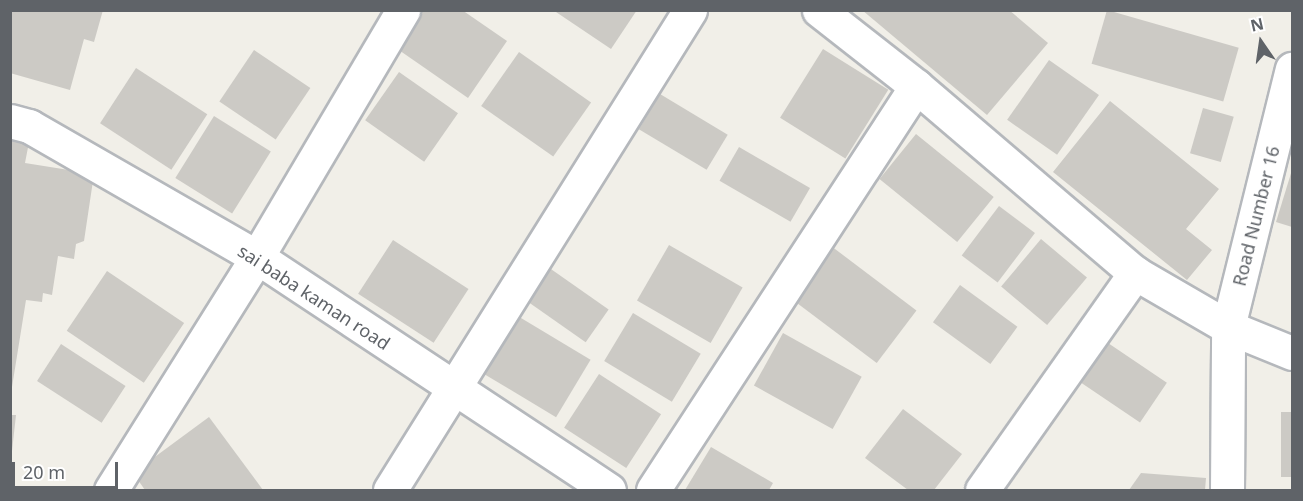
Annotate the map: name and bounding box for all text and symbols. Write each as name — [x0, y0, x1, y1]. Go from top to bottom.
north arrow — [1231, 12, 1291, 72]
text: N — [1248, 12, 1266, 37]
street label: Road Number 16 — [1228, 144, 1284, 288]
street label: sai baba kaman road — [234, 240, 394, 354]
scale bar — [15, 450, 122, 488]
text: 20 m — [23, 460, 65, 484]

